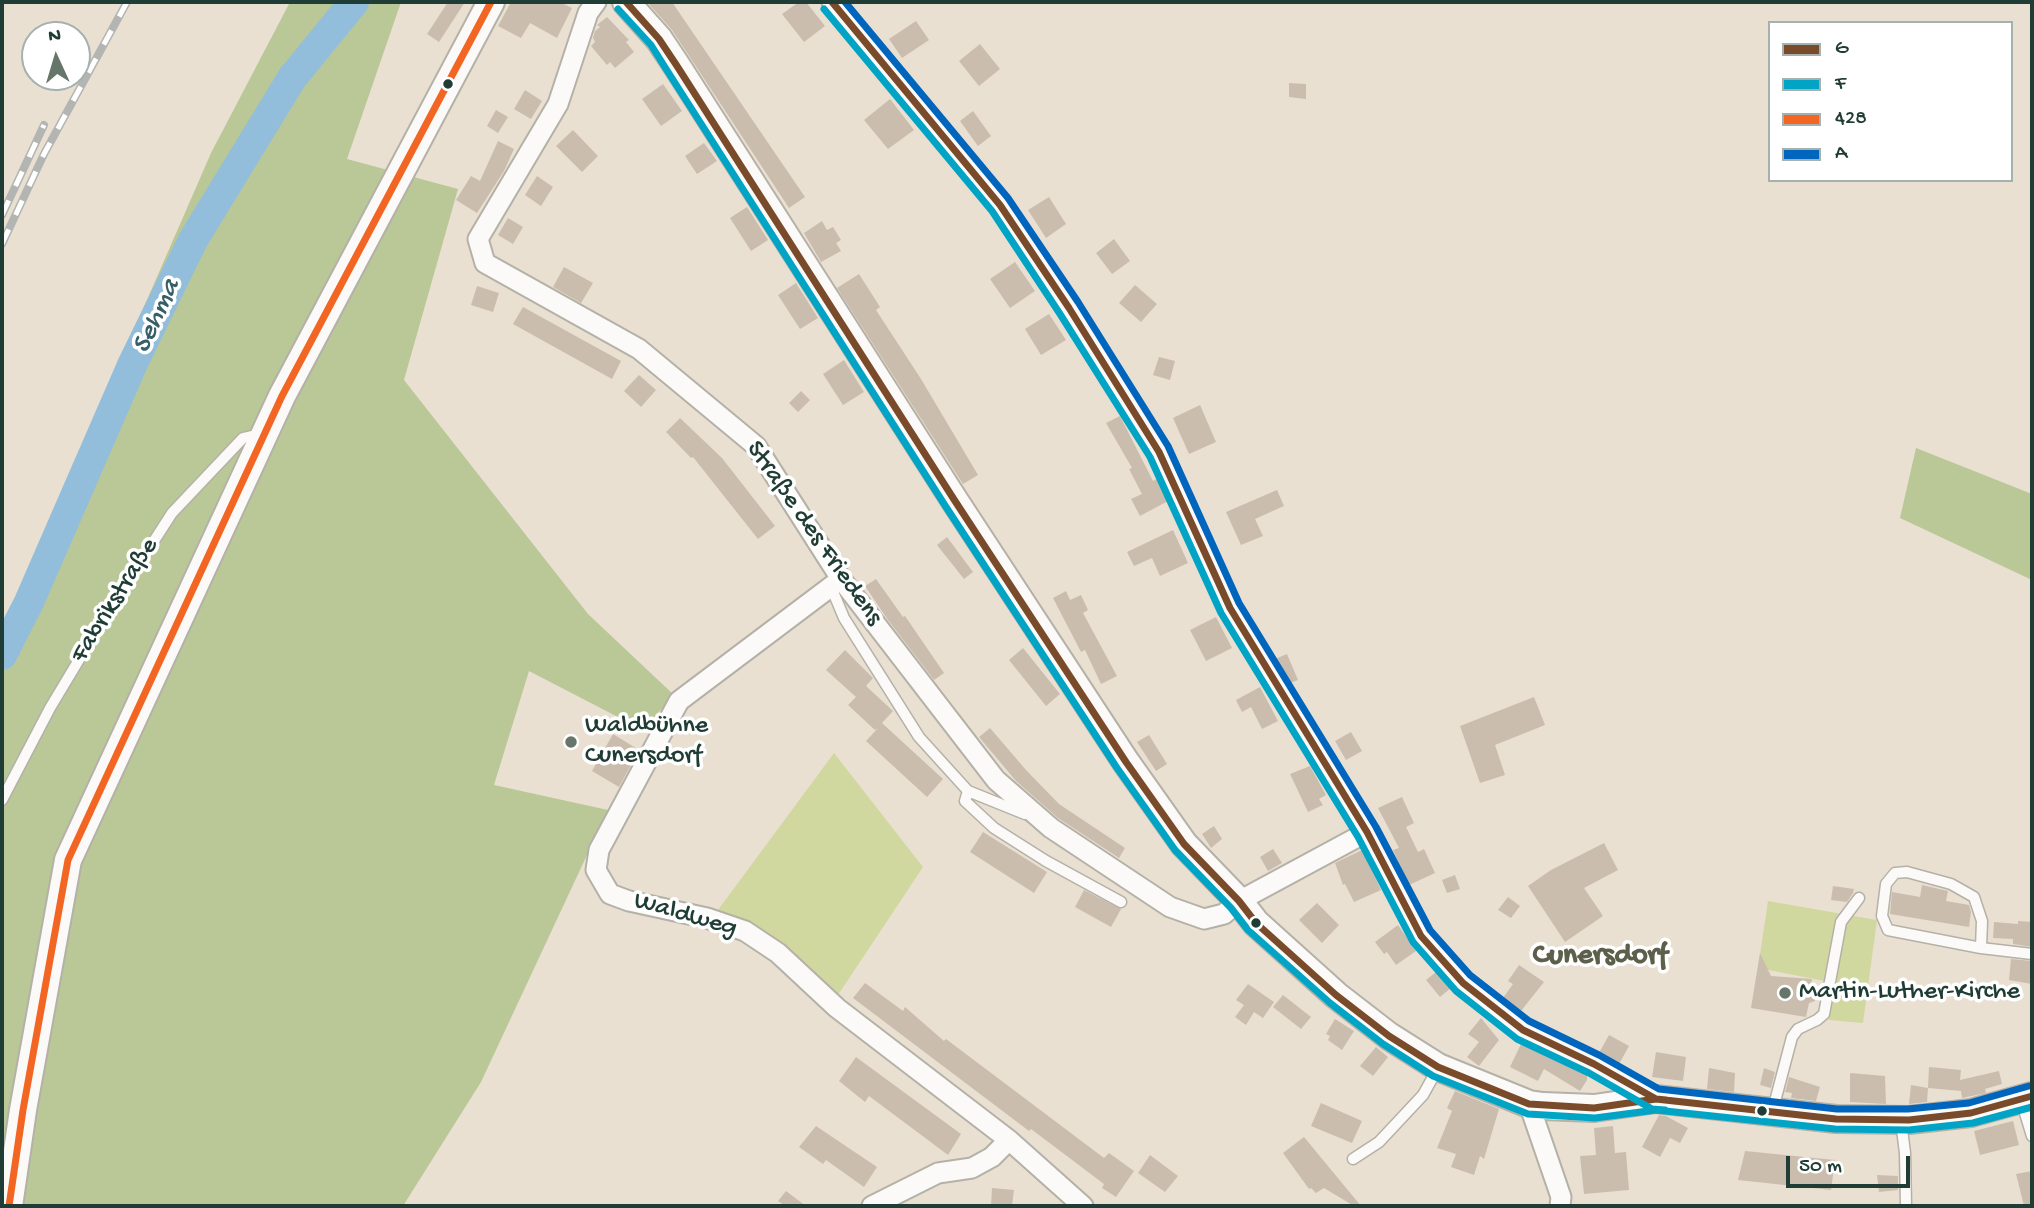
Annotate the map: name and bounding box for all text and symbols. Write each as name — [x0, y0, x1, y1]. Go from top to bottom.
north arrow — [21, 21, 91, 91]
legend — [1768, 21, 2013, 182]
text: N — [48, 25, 62, 48]
text: G — [1835, 37, 1848, 62]
text: F — [1835, 72, 1846, 97]
unlabelled marker — [441, 77, 455, 91]
text: 428 — [1835, 107, 1867, 132]
text: A — [1835, 142, 1847, 167]
water label: Sehma — [126, 275, 190, 359]
street label: Straße des Friedens — [738, 436, 888, 632]
street label: Fabrikstraße — [65, 533, 167, 669]
place label: Waldbühne Cunersdorf — [585, 711, 708, 772]
marker: Waldbühne Cunersdorf — [563, 734, 579, 750]
street label: Waldweg — [630, 886, 740, 946]
unlabelled marker — [1249, 916, 1263, 930]
district label: Cunersdorf — [1533, 939, 1667, 975]
place label: Martin-Luther-Kirche — [1799, 977, 2020, 1009]
marker: Martin-Luther-Kirche — [1777, 985, 1793, 1001]
unlabelled marker — [1755, 1104, 1769, 1118]
scale bar — [1789, 1142, 1913, 1186]
text: 50 m — [1799, 1155, 1842, 1180]

